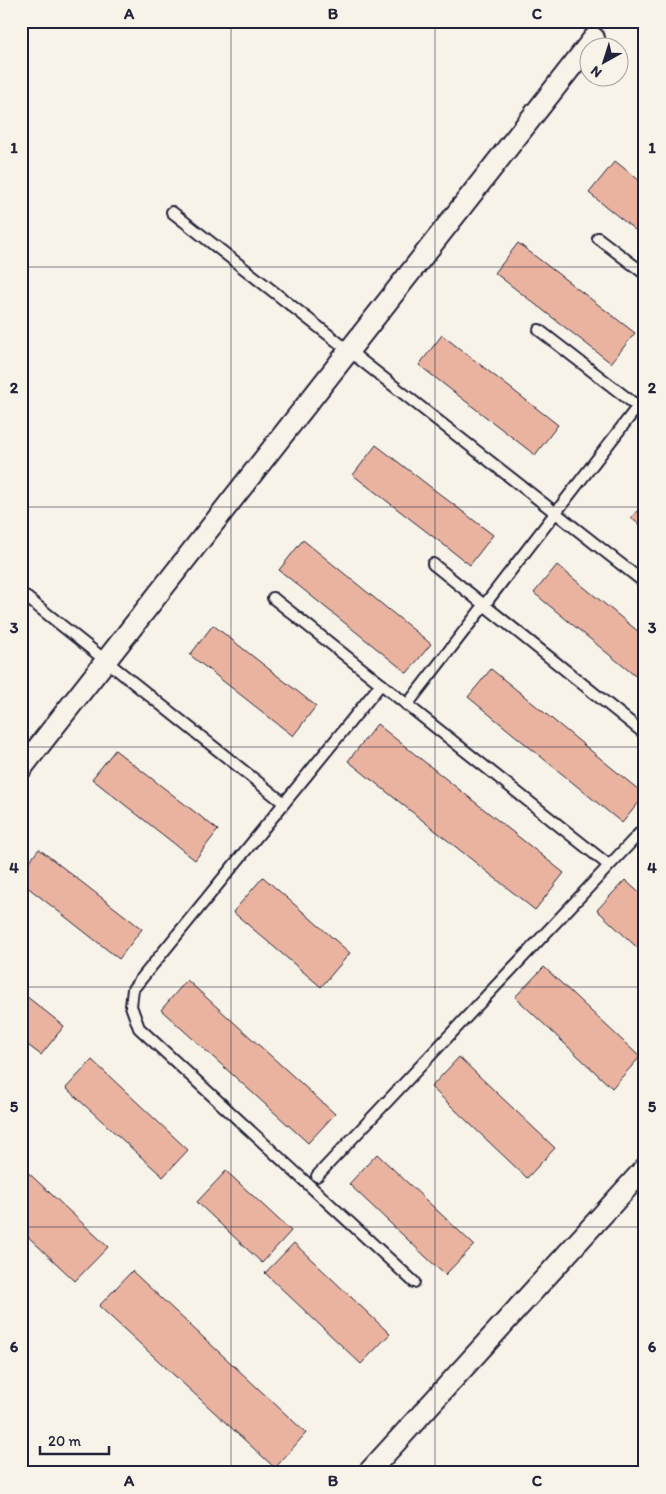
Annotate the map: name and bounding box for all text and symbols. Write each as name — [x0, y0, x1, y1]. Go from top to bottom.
text: A — [123, 4, 135, 23]
text: B — [328, 4, 339, 23]
text: C — [532, 4, 543, 23]
north arrow — [578, 38, 628, 88]
text: N — [587, 62, 605, 81]
text: 1 — [10, 138, 18, 157]
text: 1 — [648, 138, 656, 157]
text: 2 — [10, 378, 19, 397]
text: 2 — [648, 378, 657, 397]
text: 3 — [10, 618, 19, 637]
text: 3 — [648, 618, 657, 637]
text: 4 — [9, 858, 19, 877]
text: 4 — [647, 858, 657, 877]
text: 5 — [10, 1097, 19, 1116]
text: 5 — [648, 1097, 657, 1116]
text: 6 — [10, 1337, 19, 1356]
text: 6 — [648, 1337, 657, 1356]
scale bar — [40, 1424, 109, 1456]
text: 20 m — [48, 1432, 82, 1450]
text: A — [123, 1471, 135, 1490]
text: B — [328, 1471, 339, 1490]
text: C — [532, 1471, 543, 1490]

